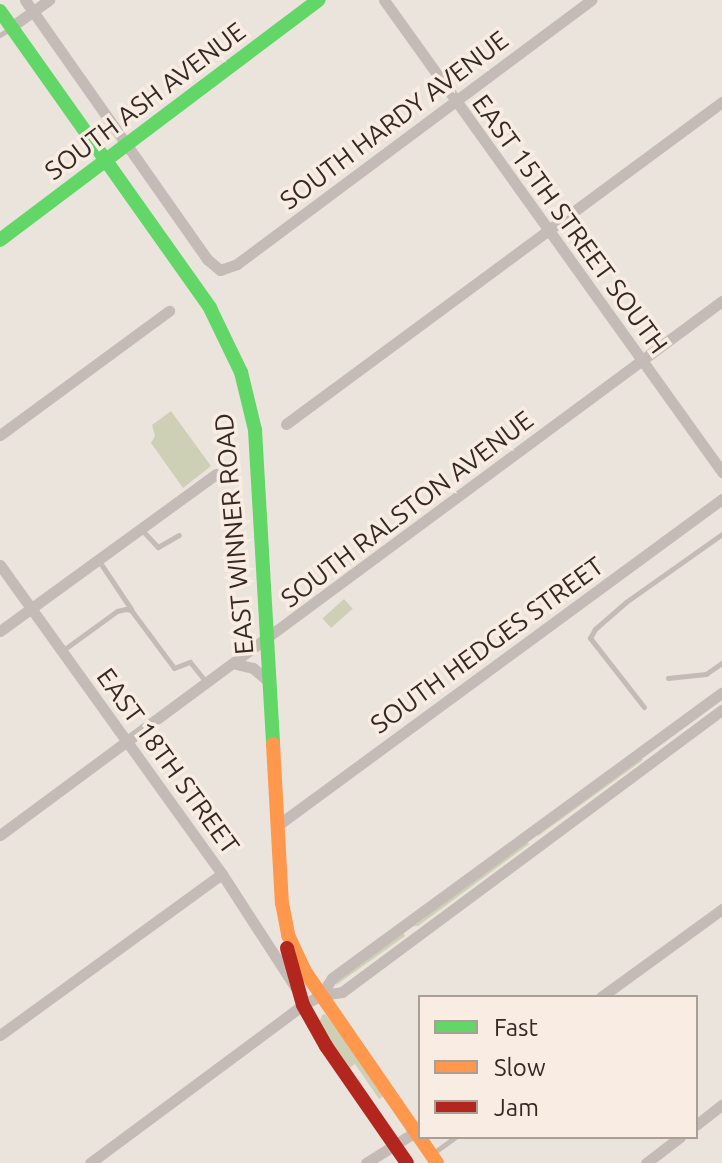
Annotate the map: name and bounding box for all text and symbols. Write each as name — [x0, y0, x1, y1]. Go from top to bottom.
street label: SOUTH ASH AVENUE — [39, 16, 251, 186]
street label: SOUTH HARDY AVENUE — [274, 24, 514, 216]
street label: EAST 15TH STREET SOUTH — [466, 89, 674, 359]
street label: SOUTH RALSTON AVENUE — [275, 404, 539, 614]
street label: EAST WINNER ROAD — [208, 412, 260, 656]
street label: SOUTH HEDGES STREET — [364, 550, 610, 740]
street label: EAST 18TH STREET — [90, 662, 246, 860]
legend — [418, 995, 698, 1139]
text: Fast — [494, 1014, 538, 1041]
text: Slow — [494, 1054, 546, 1081]
text: Jam — [494, 1094, 539, 1121]

